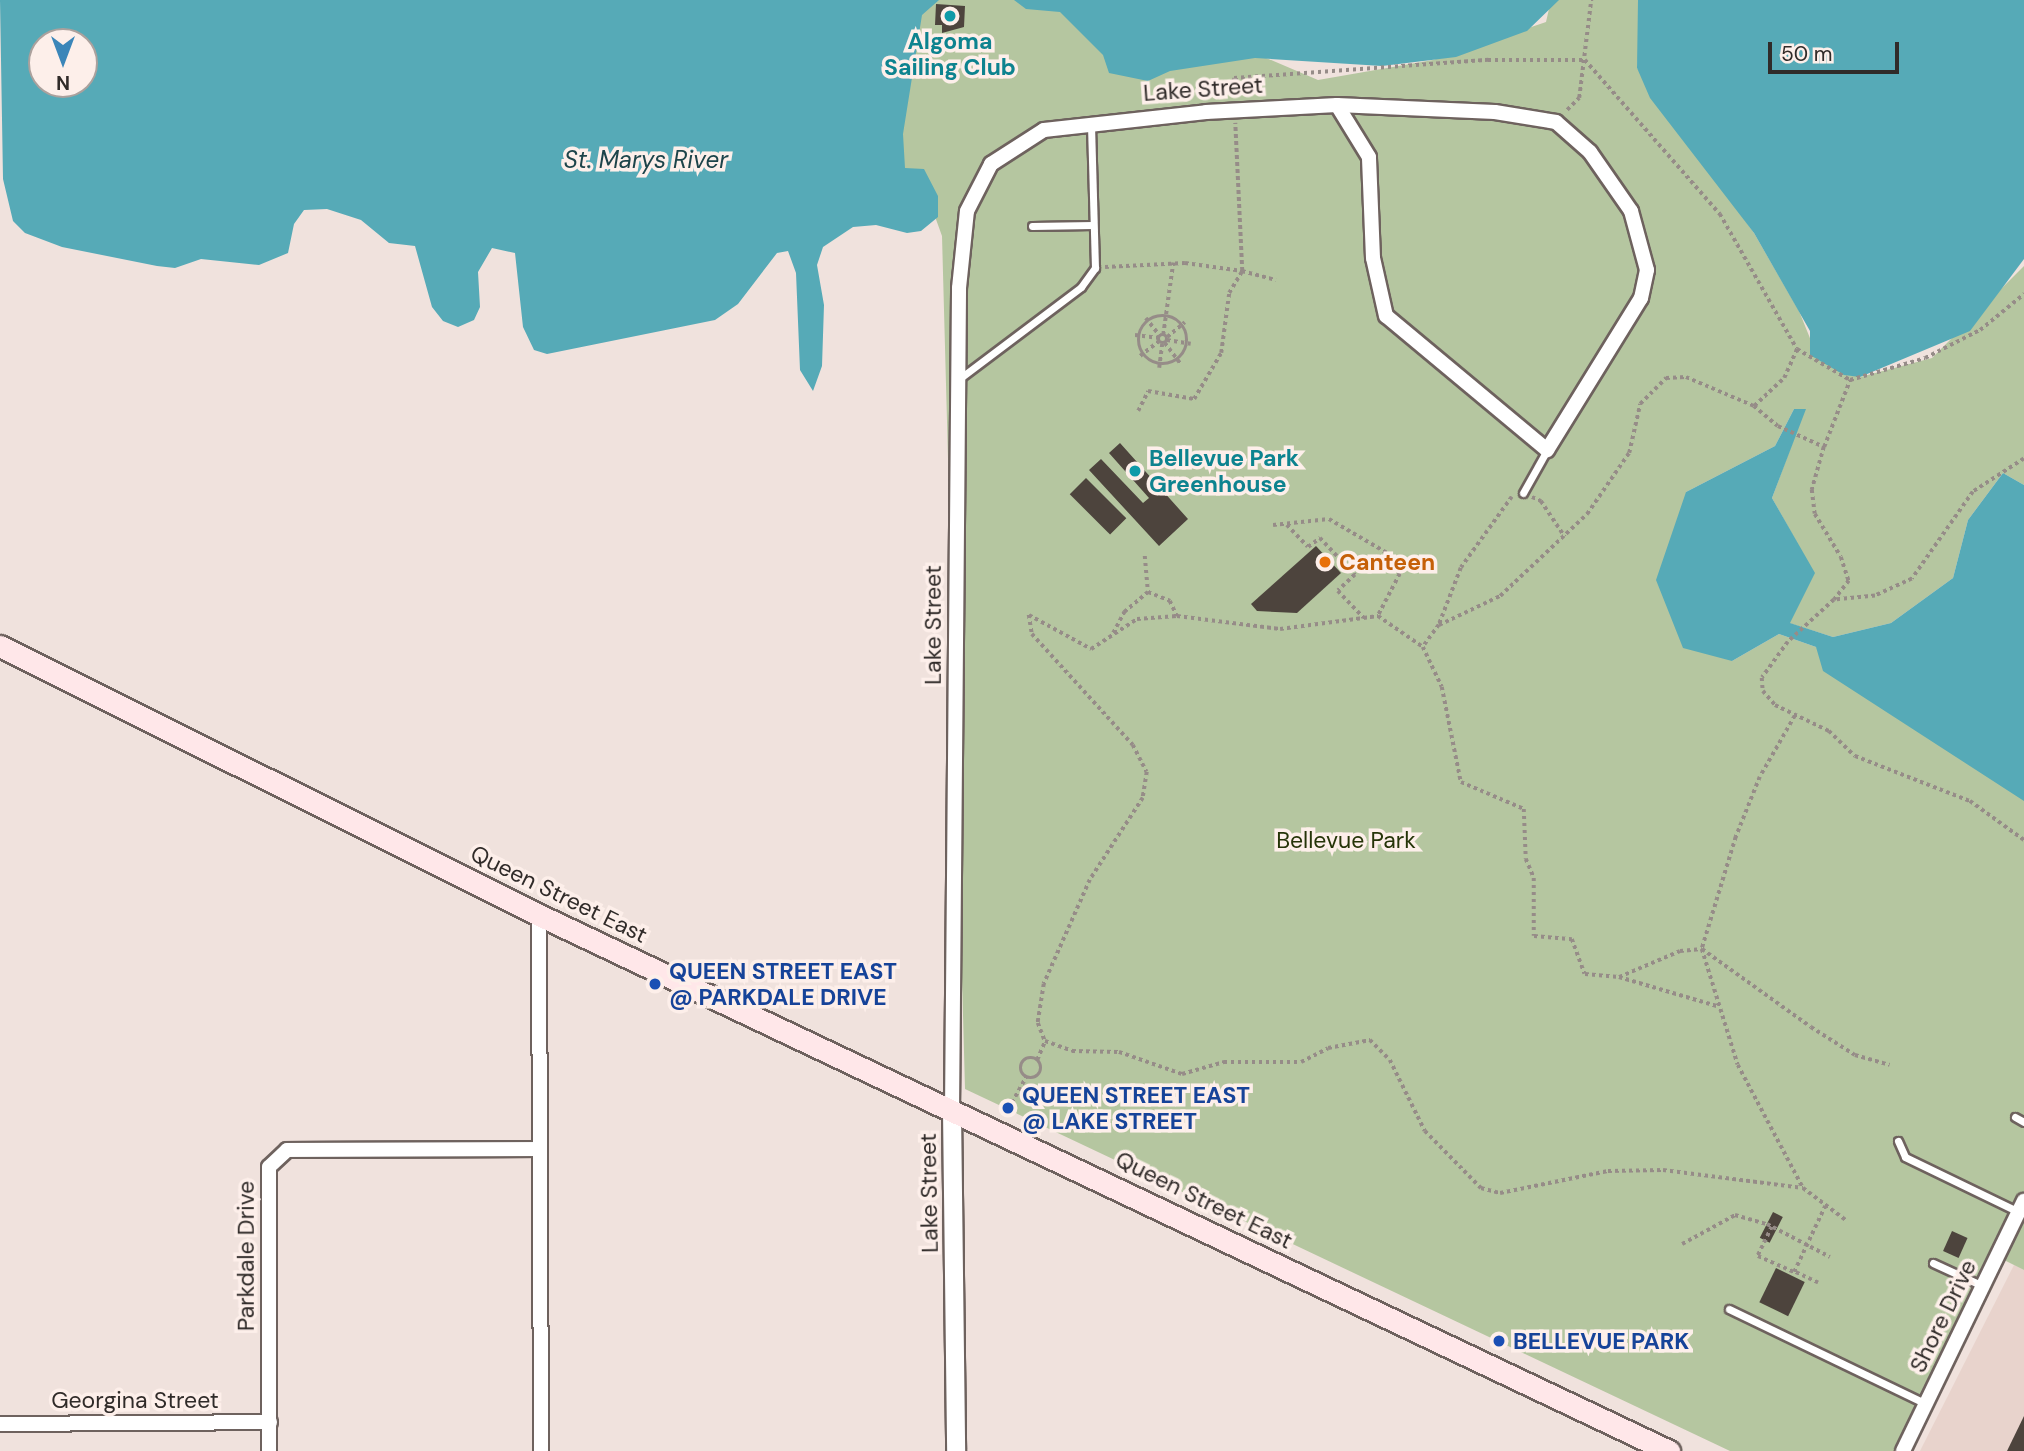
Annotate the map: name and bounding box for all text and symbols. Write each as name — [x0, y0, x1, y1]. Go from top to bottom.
marker: Algoma Sailing Club — [942, 8, 958, 24]
place label: Algoma Sailing Club — [884, 27, 1016, 81]
north arrow — [28, 28, 98, 98]
scale bar — [1772, 28, 1903, 72]
text: 50 m — [1781, 40, 1832, 68]
text: N — [56, 70, 70, 95]
street label: Lake Street — [1142, 71, 1264, 107]
water label: St. Marys River — [564, 146, 728, 174]
place label: Bellevue Park Greenhouse — [1149, 444, 1299, 498]
marker: Bellevue Park Greenhouse — [1127, 463, 1143, 479]
place label: Canteen — [1339, 548, 1435, 576]
marker: Canteen — [1317, 554, 1333, 570]
street label: Lake Street — [919, 565, 947, 685]
park label: Bellevue Park — [1276, 826, 1416, 854]
street label: Queen Street East — [466, 839, 652, 949]
place label: QUEEN STREET EAST @ PARKDALE DRIVE — [669, 957, 897, 1011]
marker: QUEEN STREET EAST @ PARKDALE DRIVE — [647, 976, 663, 992]
place label: QUEEN STREET EAST @ LAKE STREET — [1022, 1081, 1250, 1135]
marker: QUEEN STREET EAST @ LAKE STREET — [1000, 1100, 1016, 1116]
street label: Lake Street — [914, 1133, 944, 1253]
street label: Queen Street East — [1111, 1145, 1297, 1255]
street label: Parkdale Drive — [232, 1181, 260, 1331]
street label: Shore Drive — [1904, 1255, 1982, 1377]
place label: BELLEVUE PARK — [1513, 1327, 1689, 1355]
marker: BELLEVUE PARK — [1491, 1333, 1507, 1349]
street label: Georgina Street — [51, 1386, 219, 1414]

